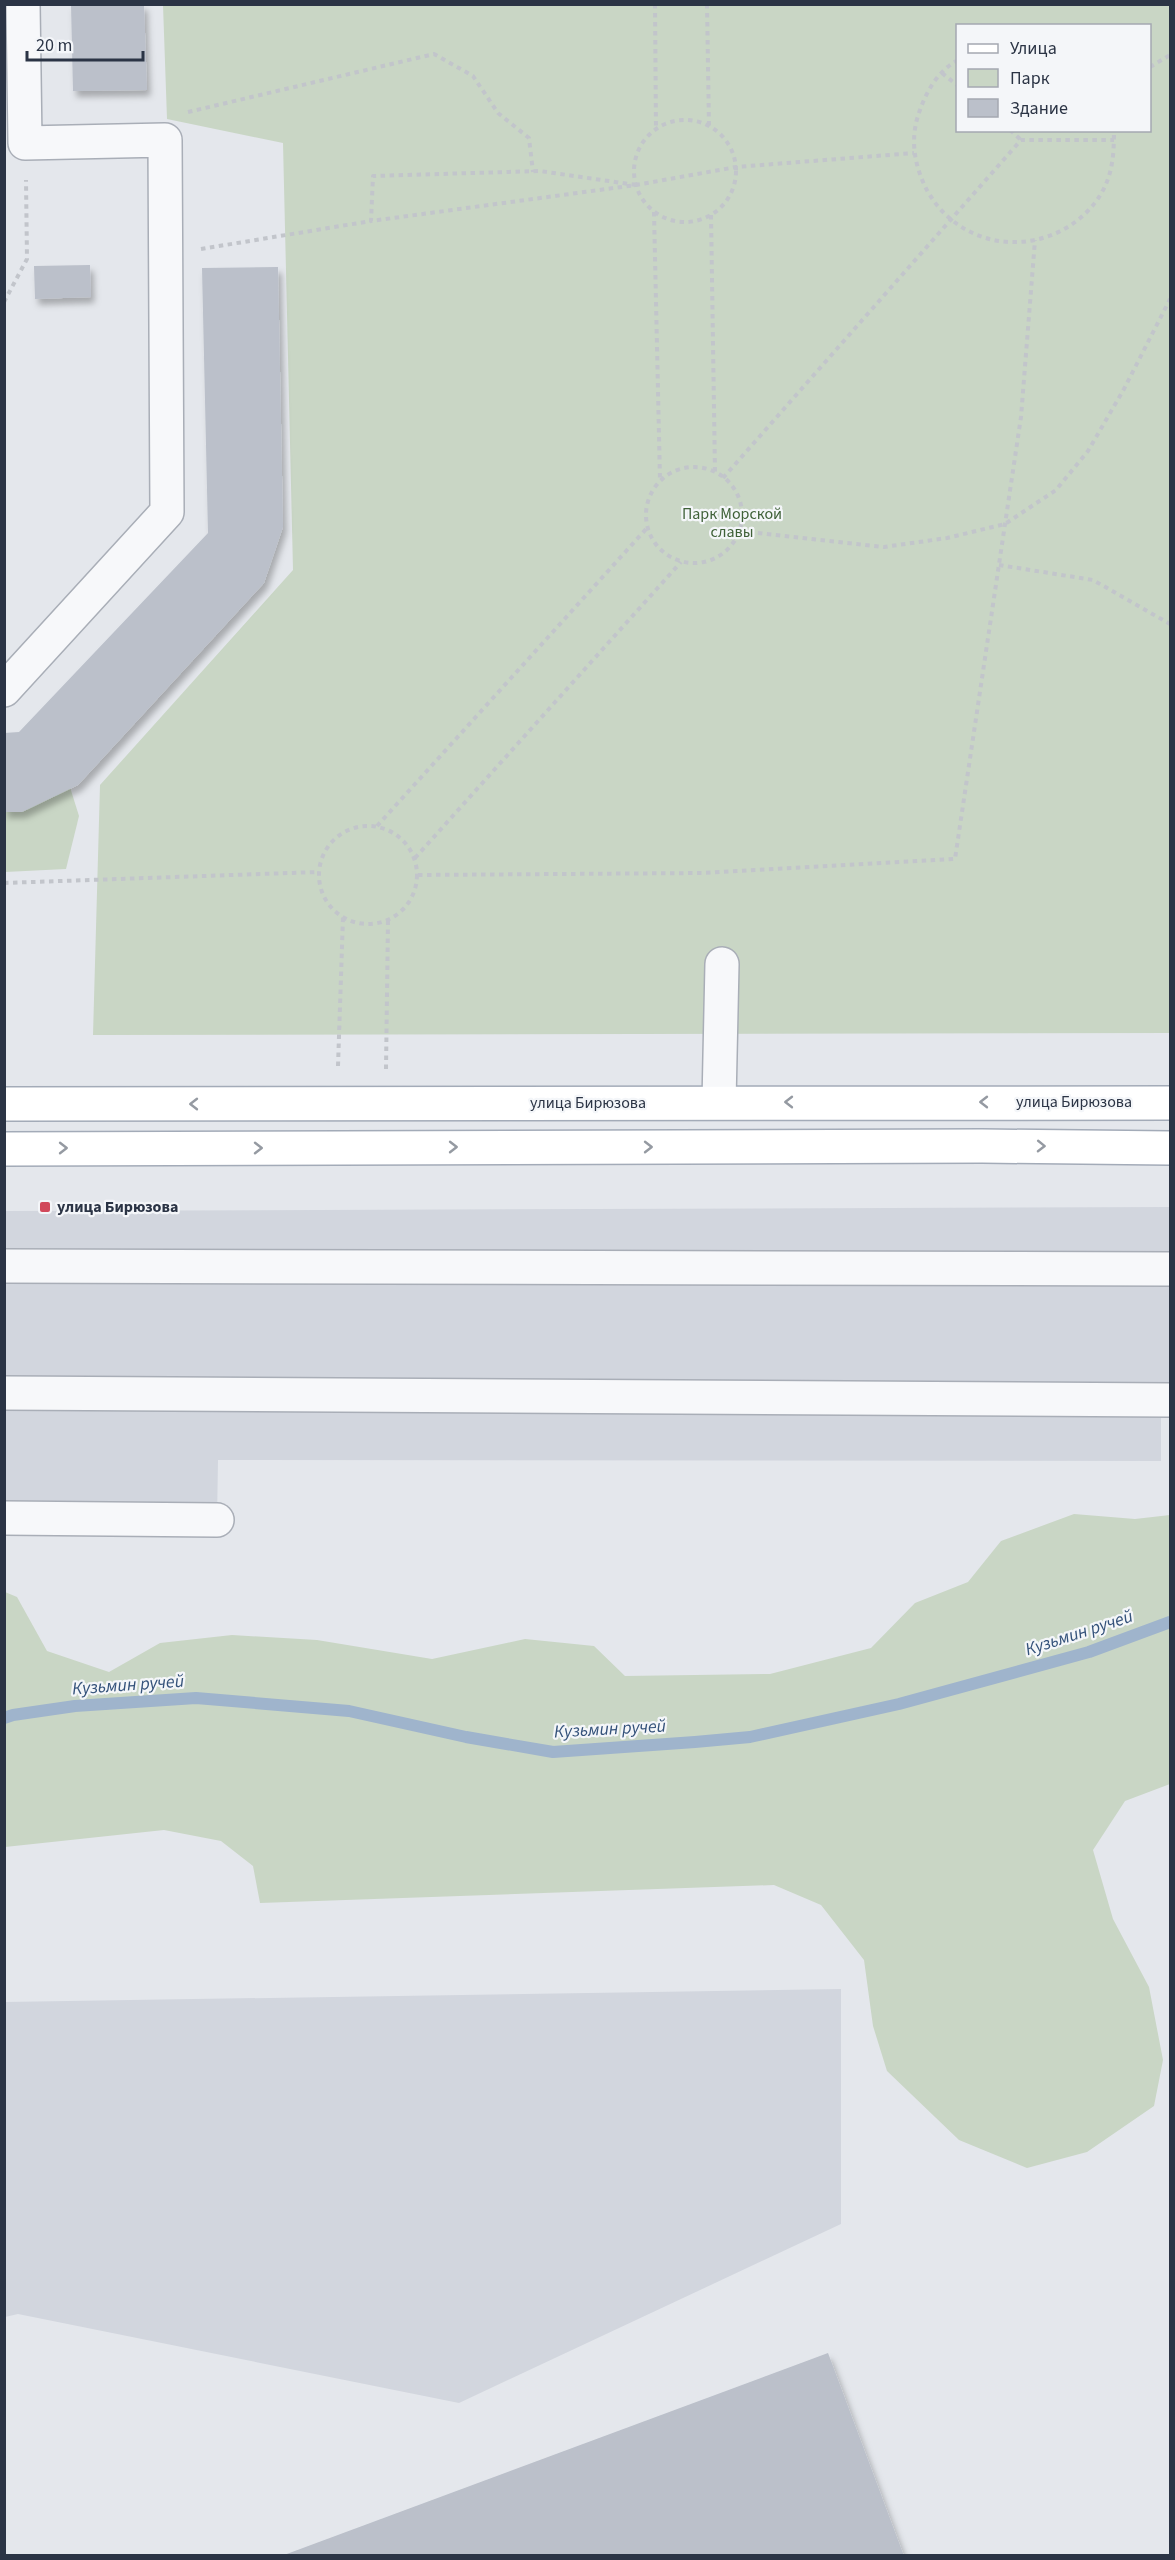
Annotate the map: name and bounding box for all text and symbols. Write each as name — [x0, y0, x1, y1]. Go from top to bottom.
scale bar — [27, 24, 142, 62]
legend — [956, 24, 1151, 132]
text: 20 m — [36, 33, 72, 58]
text: Улица — [1010, 36, 1057, 61]
text: Парк — [1010, 66, 1050, 91]
text: Здание — [1010, 96, 1068, 121]
park label: Парк Морской славы — [682, 503, 782, 543]
street label: улица Бирюзова — [1016, 1091, 1132, 1113]
street label: улица Бирюзова — [530, 1092, 646, 1114]
one-way arrow — [784, 1096, 793, 1108]
one-way arrow — [979, 1096, 988, 1108]
one-way arrow — [190, 1098, 199, 1110]
one-way arrow — [1036, 1140, 1045, 1153]
one-way arrow — [448, 1141, 457, 1153]
one-way arrow — [643, 1141, 652, 1153]
one-way arrow — [58, 1142, 67, 1154]
one-way arrow — [253, 1142, 262, 1154]
place label: улица Бирюзова — [57, 1196, 178, 1218]
marker: улица Бирюзова — [38, 1200, 52, 1214]
water label: Кузьмин ручей — [1022, 1604, 1136, 1662]
water label: Кузьмин ручей — [71, 1669, 185, 1701]
water label: Кузьмин ручей — [553, 1714, 667, 1744]

